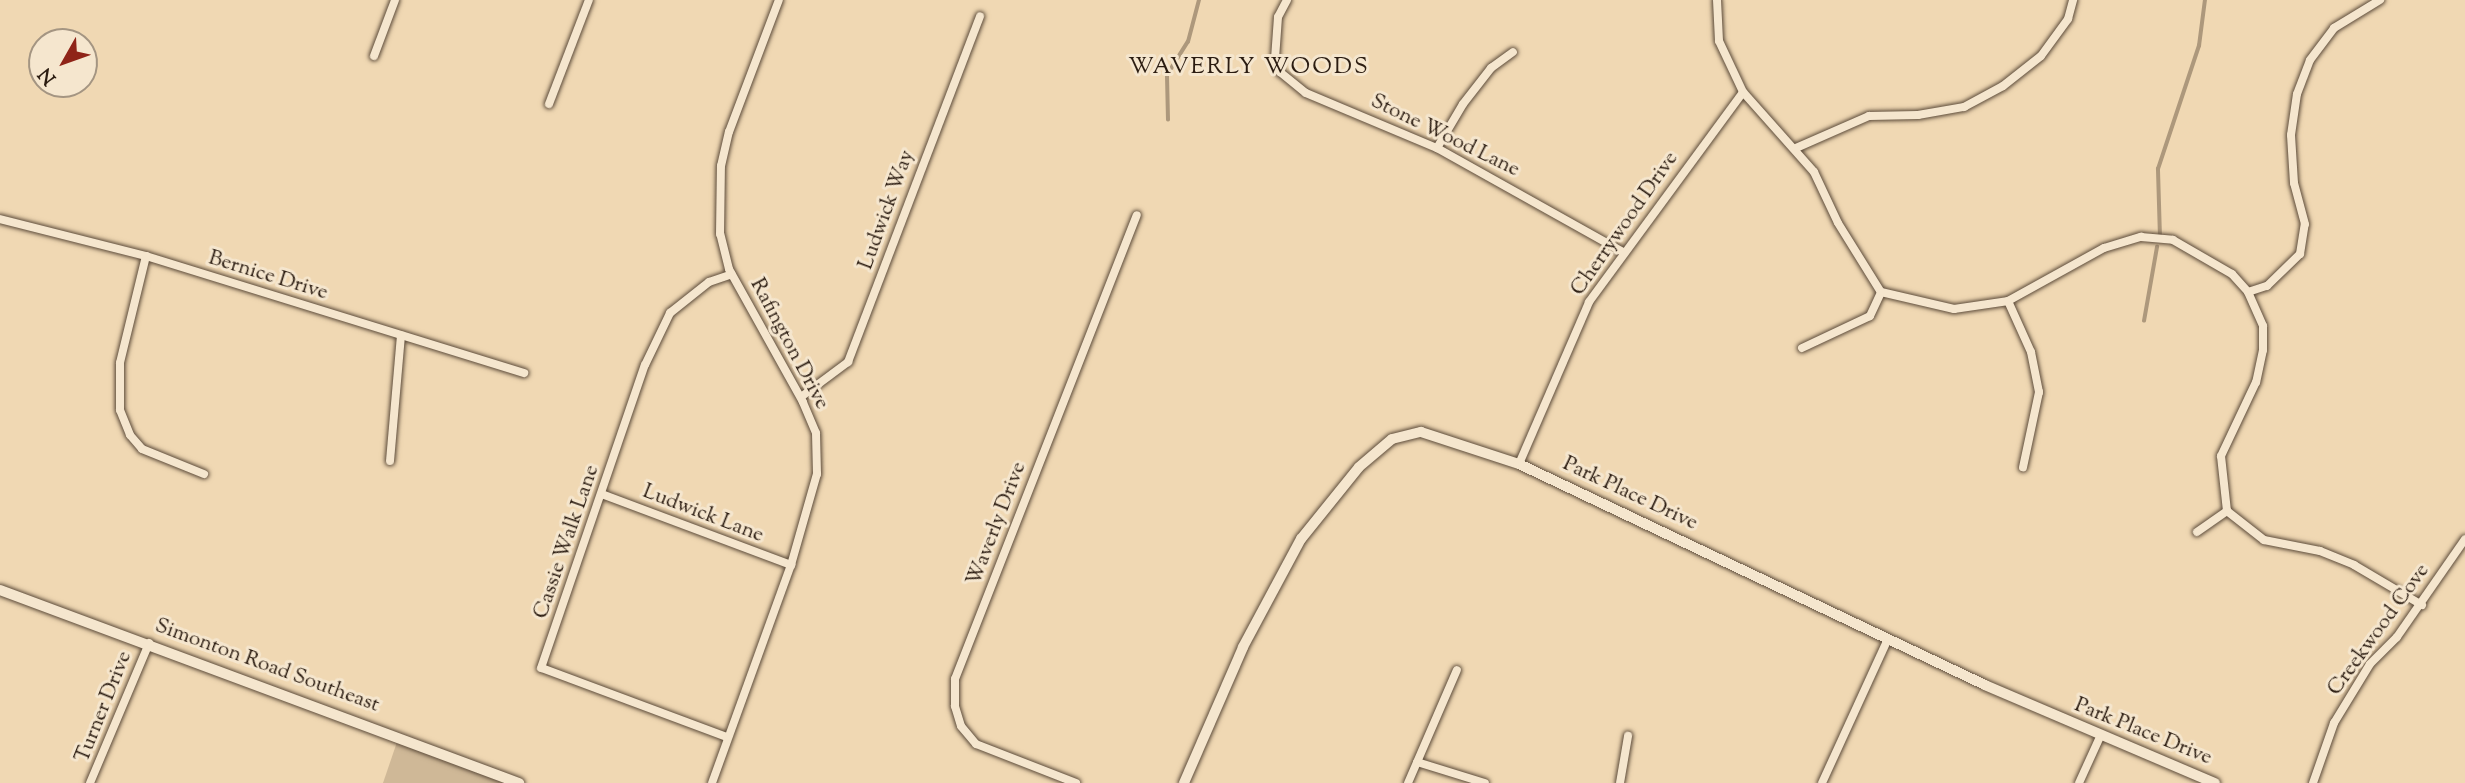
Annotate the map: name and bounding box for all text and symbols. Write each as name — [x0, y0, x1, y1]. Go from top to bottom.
north arrow — [28, 28, 98, 98]
district label: WAVERLY WOODS — [1130, 54, 1368, 82]
text: N — [33, 61, 63, 90]
street label: Stone Wood Lane — [1366, 89, 1524, 183]
street label: Ludwick Way — [854, 147, 920, 273]
street label: Cherrywood Drive — [1566, 147, 1684, 301]
street label: Bernice Drive — [205, 246, 331, 306]
street label: Rafington Drive — [744, 274, 834, 414]
street label: Park Place Drive — [1559, 452, 1701, 536]
street label: Waverly Drive — [962, 459, 1032, 589]
street label: Cassie Walk Lane — [529, 462, 605, 622]
street label: Ludwick Lane — [639, 479, 767, 549]
street label: Creekwood Cove — [2323, 559, 2435, 701]
street label: Simonton Road Southeast — [151, 614, 383, 718]
street label: Turner Drive — [70, 648, 138, 766]
street label: Park Place Drive — [2071, 693, 2215, 771]

